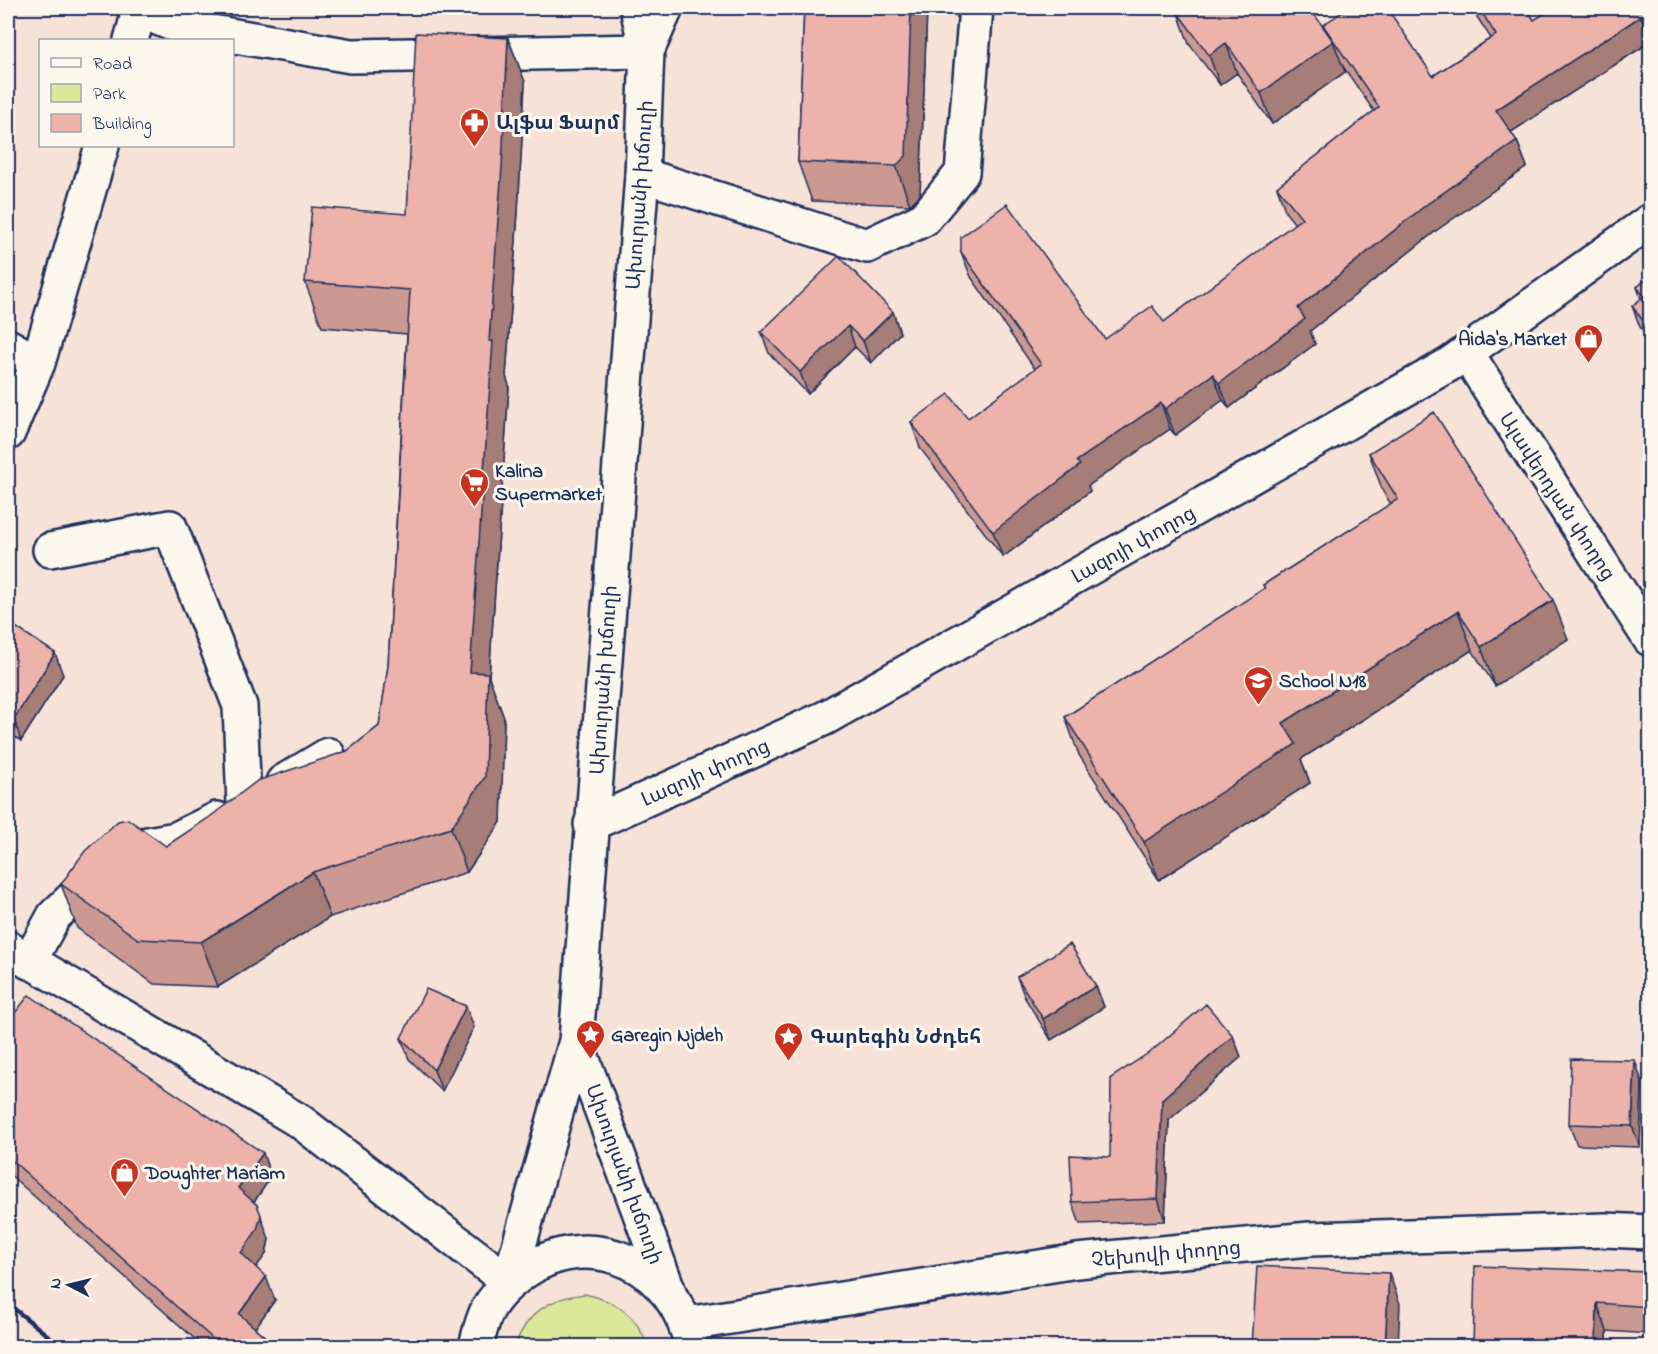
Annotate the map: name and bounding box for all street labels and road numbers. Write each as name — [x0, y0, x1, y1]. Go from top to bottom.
street label: Ախուրյանի խճուղի — [620, 99, 663, 291]
street label: Ալավերդյան փողոց — [1490, 407, 1621, 587]
street label: Լազոյի փողոց — [1067, 500, 1202, 592]
street label: Ախուրյանի խճուղի — [584, 584, 627, 776]
street label: Լազոյի փողոց — [637, 733, 775, 816]
street label: Ախուրյանի խճուղի — [577, 1081, 669, 1269]
street label: Չեխովի փողոց — [1090, 1234, 1242, 1276]

